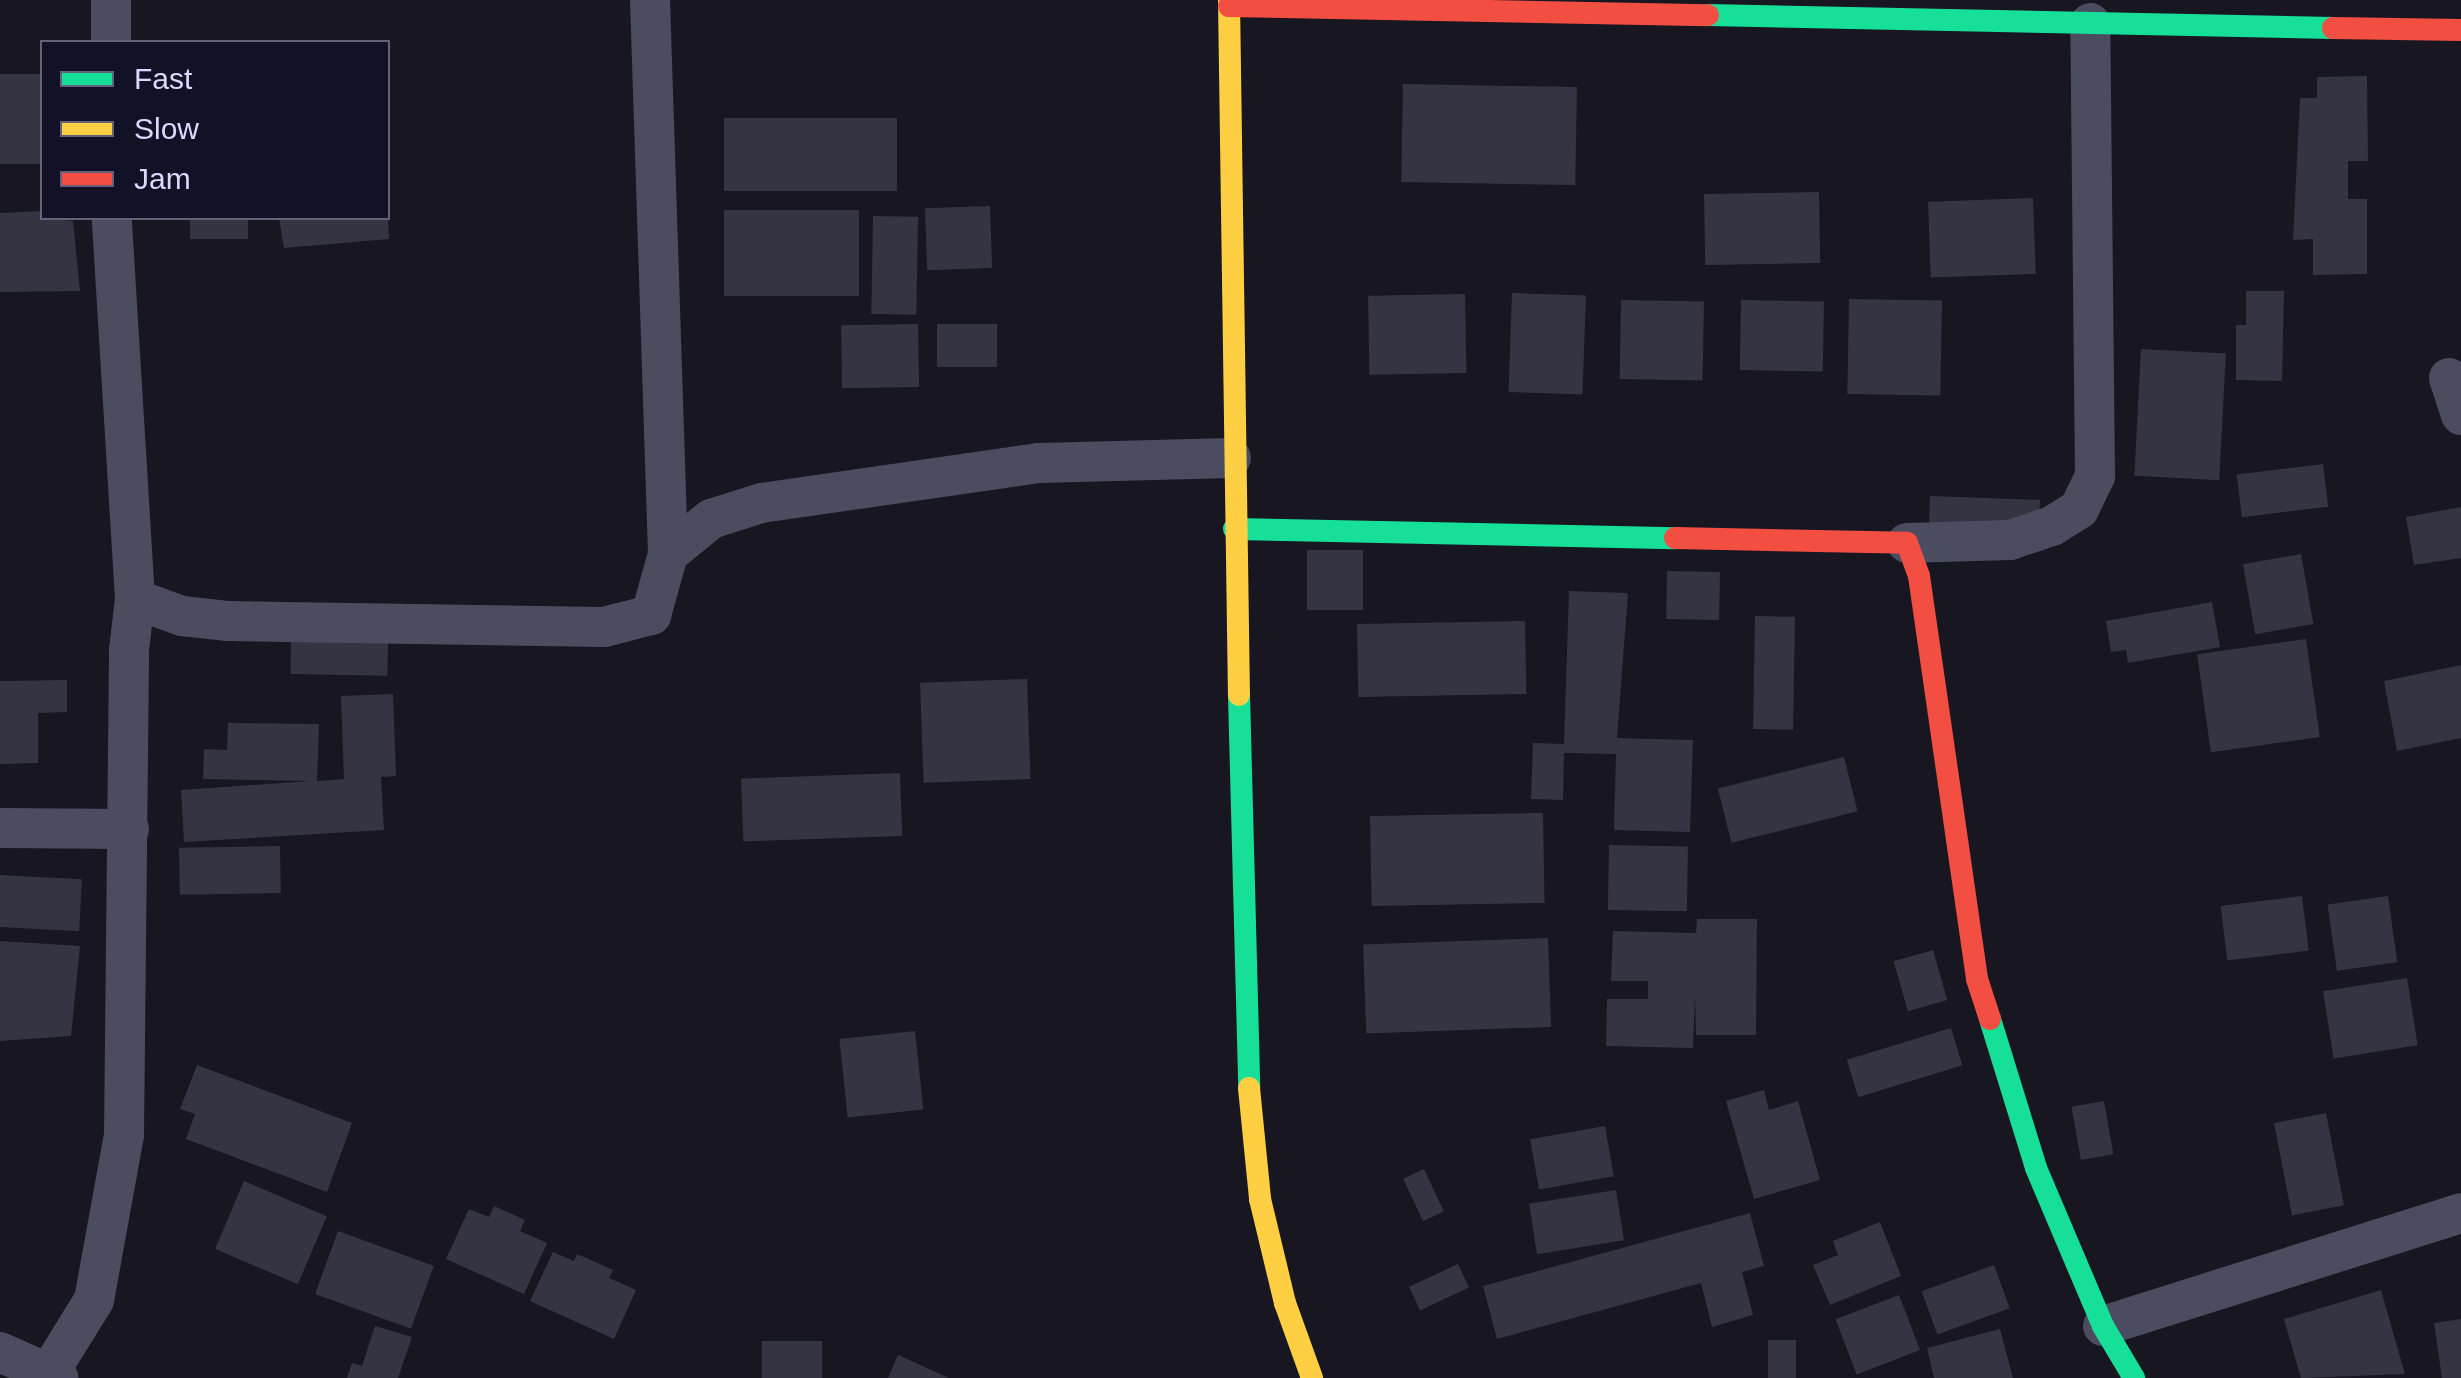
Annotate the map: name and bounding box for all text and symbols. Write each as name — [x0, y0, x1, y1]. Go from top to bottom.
legend — [40, 40, 390, 220]
text: Fast — [134, 62, 192, 95]
text: Slow — [134, 112, 199, 145]
text: Jam — [134, 162, 191, 195]

